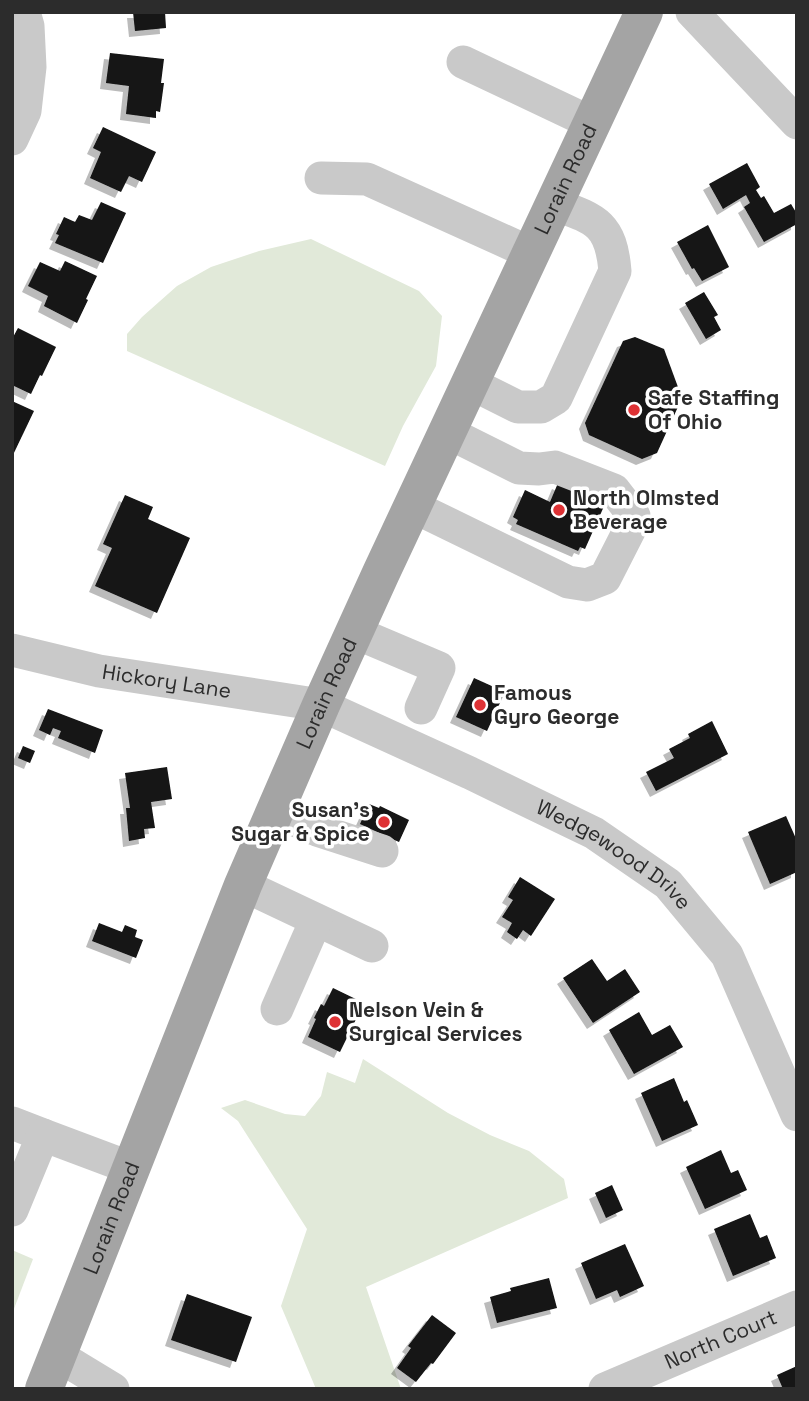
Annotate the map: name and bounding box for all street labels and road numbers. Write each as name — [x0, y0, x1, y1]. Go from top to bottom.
street label: Lorain Road — [528, 119, 603, 239]
street label: Lorain Road — [290, 633, 363, 753]
street label: Hickory Lane — [100, 658, 233, 704]
street label: Wedgewood Drive — [532, 793, 698, 915]
street label: Lorain Road — [77, 1157, 146, 1278]
street label: North Court — [660, 1303, 781, 1375]

